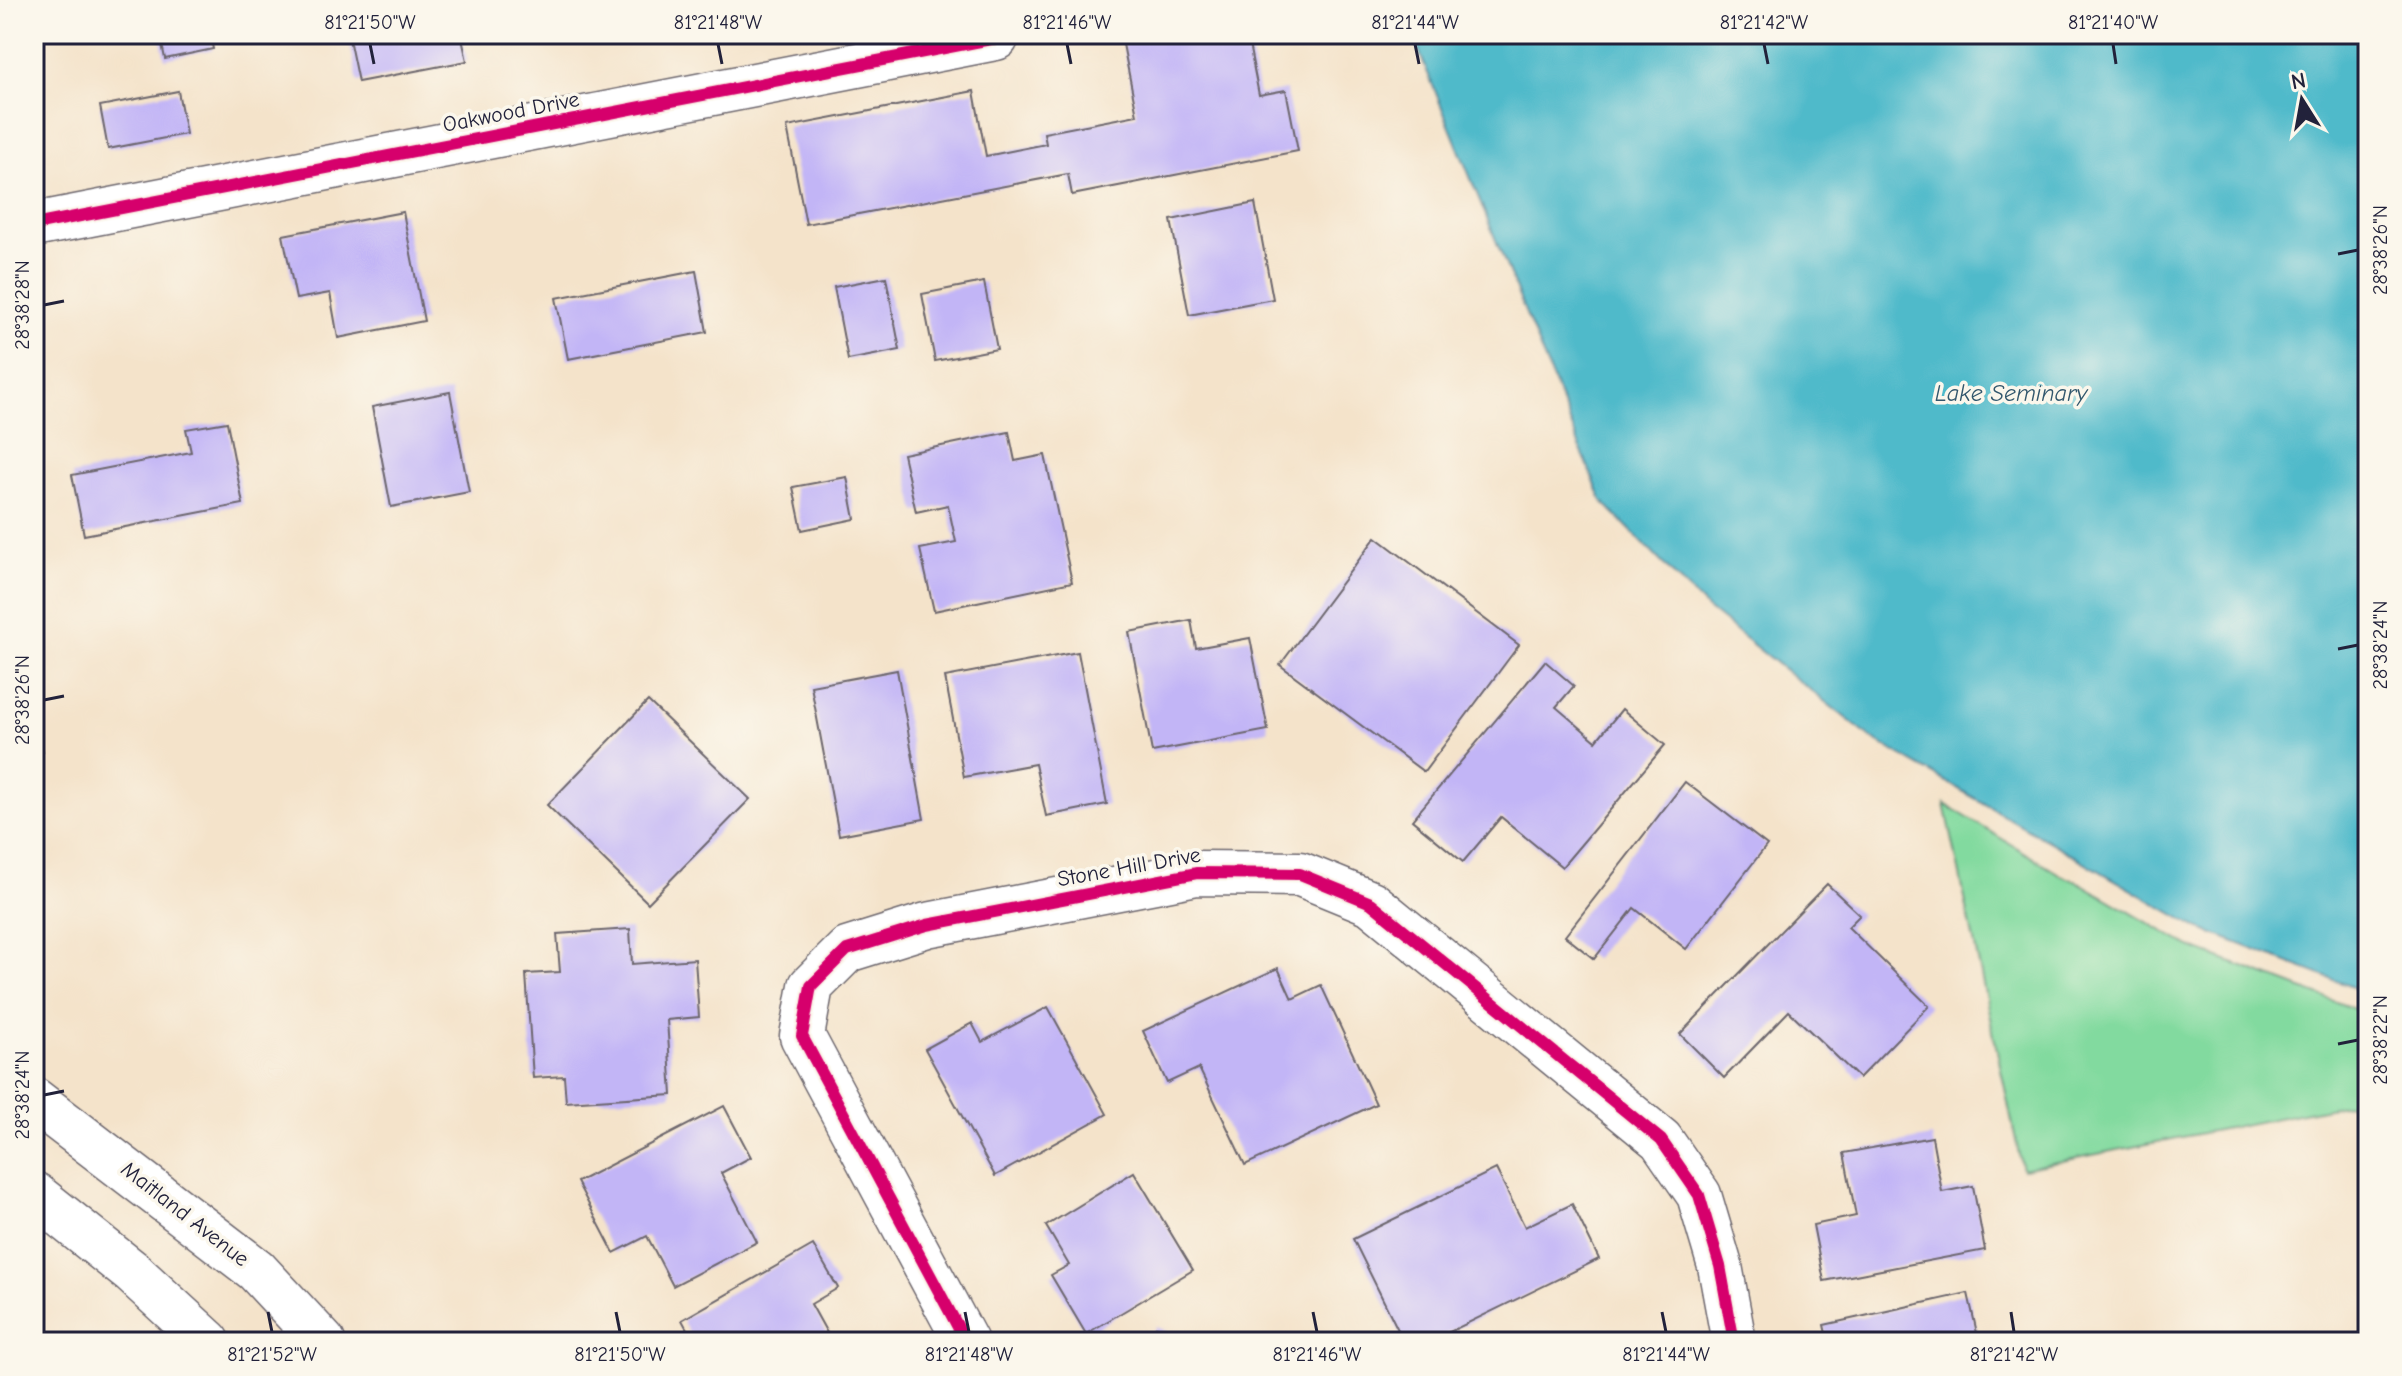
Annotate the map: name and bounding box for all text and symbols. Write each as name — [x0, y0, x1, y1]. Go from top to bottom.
text: 81°21'50"W — [324, 11, 416, 34]
text: 81°21'48"W — [674, 11, 763, 34]
text: 81°21'46"W — [1023, 11, 1112, 34]
text: 81°21'44"W — [1371, 11, 1459, 34]
text: 81°21'42"W — [1720, 11, 1809, 34]
text: 81°21'40"W — [2068, 11, 2159, 34]
north arrow — [2262, 60, 2342, 140]
text: N — [2289, 67, 2308, 95]
street label: Oakwood Drive — [441, 86, 581, 138]
text: 28°38'26"N — [2369, 205, 2392, 295]
text: 28°38'28"N — [11, 260, 34, 350]
water label: Lake Seminary — [1935, 379, 2088, 407]
text: 28°38'24"N — [2369, 601, 2392, 689]
text: 28°38'26"N — [11, 655, 34, 745]
street label: Stone Hill Drive — [1055, 842, 1203, 892]
text: 28°38'22"N — [2369, 995, 2392, 1085]
text: 28°38'24"N — [11, 1051, 34, 1139]
street label: Maitland Avenue — [116, 1156, 254, 1272]
text: 81°21'52"W — [227, 1343, 317, 1366]
text: 81°21'50"W — [574, 1343, 666, 1366]
text: 81°21'48"W — [925, 1343, 1014, 1366]
text: 81°21'46"W — [1273, 1343, 1362, 1366]
text: 81°21'44"W — [1622, 1343, 1710, 1366]
text: 81°21'42"W — [1970, 1343, 2059, 1366]

